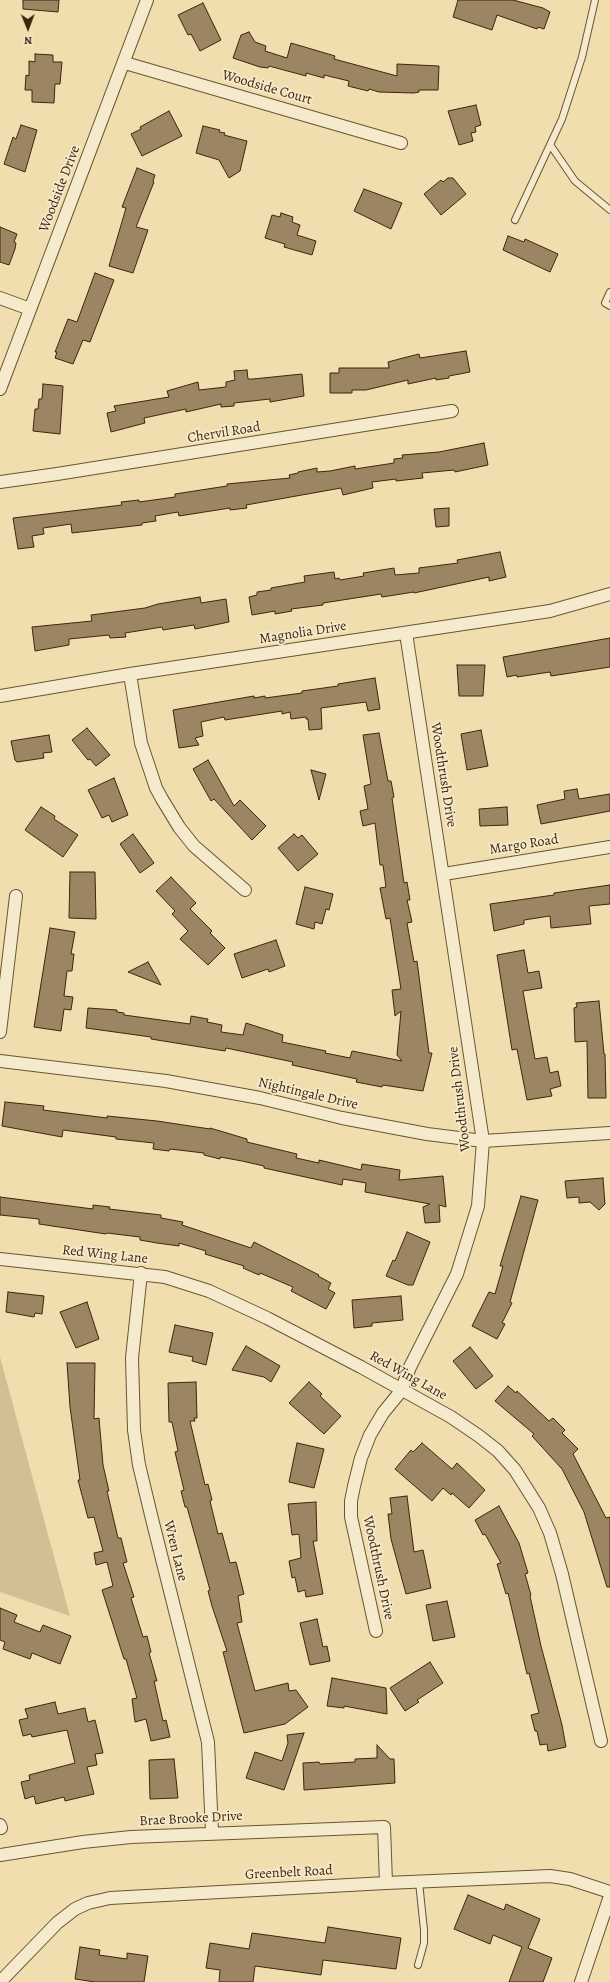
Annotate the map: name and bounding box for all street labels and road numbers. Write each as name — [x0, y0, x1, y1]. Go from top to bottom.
street label: Woodside Court — [220, 67, 314, 109]
street label: Woodside Drive — [36, 143, 84, 235]
street label: Chervil Road — [186, 419, 262, 447]
street label: Magnolia Drive — [258, 618, 348, 648]
street label: Woodthrush Drive — [426, 721, 460, 829]
street label: Margo Road — [488, 831, 560, 859]
street label: Woodthrush Drive — [445, 1045, 475, 1153]
street label: Nightingale Drive — [256, 1074, 360, 1114]
street label: Red Wing Lane — [61, 1242, 149, 1268]
street label: Red Wing Lane — [366, 1348, 450, 1404]
street label: Woodthrush Drive — [359, 1515, 397, 1621]
street label: Wren Lane — [159, 1519, 191, 1583]
street label: Brae Brooke Drive — [139, 1808, 243, 1830]
street label: Greenbelt Road — [245, 1862, 333, 1884]

